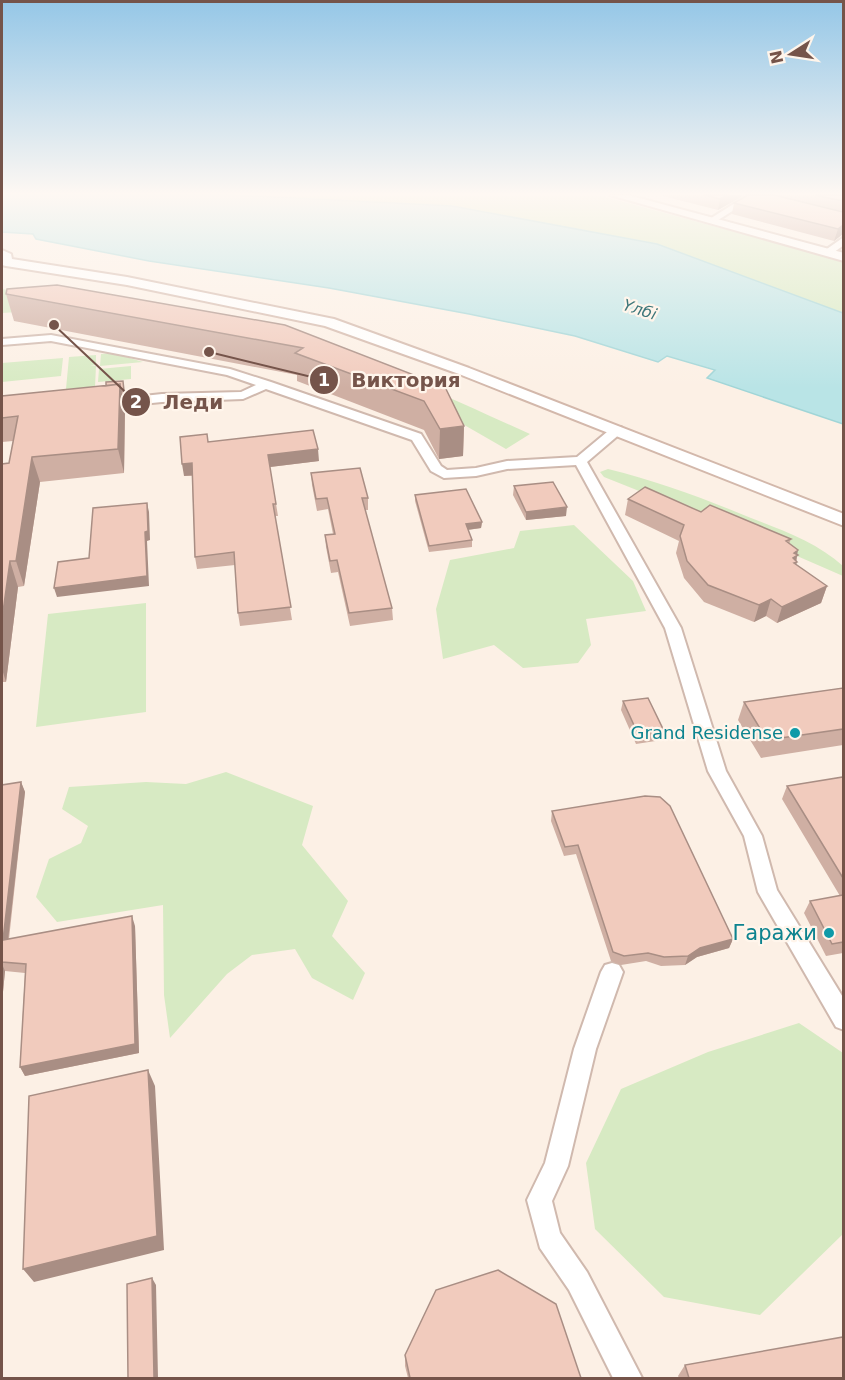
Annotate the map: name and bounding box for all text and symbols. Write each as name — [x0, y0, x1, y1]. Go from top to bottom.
north arrow — [761, 24, 821, 84]
text: N — [766, 48, 788, 66]
water label: Үлбі — [621, 295, 660, 324]
callout: Виктория — [309, 361, 473, 399]
text: Виктория — [351, 368, 461, 392]
text: 1 — [318, 369, 330, 390]
callout: Леди — [121, 383, 235, 421]
text: Леди — [163, 390, 223, 414]
text: 2 — [130, 391, 142, 412]
place label: Grand Residense — [631, 722, 783, 743]
marker: Grand Residense — [788, 726, 802, 740]
place label: Гаражи — [733, 921, 817, 945]
marker: Гаражи — [822, 926, 836, 940]

